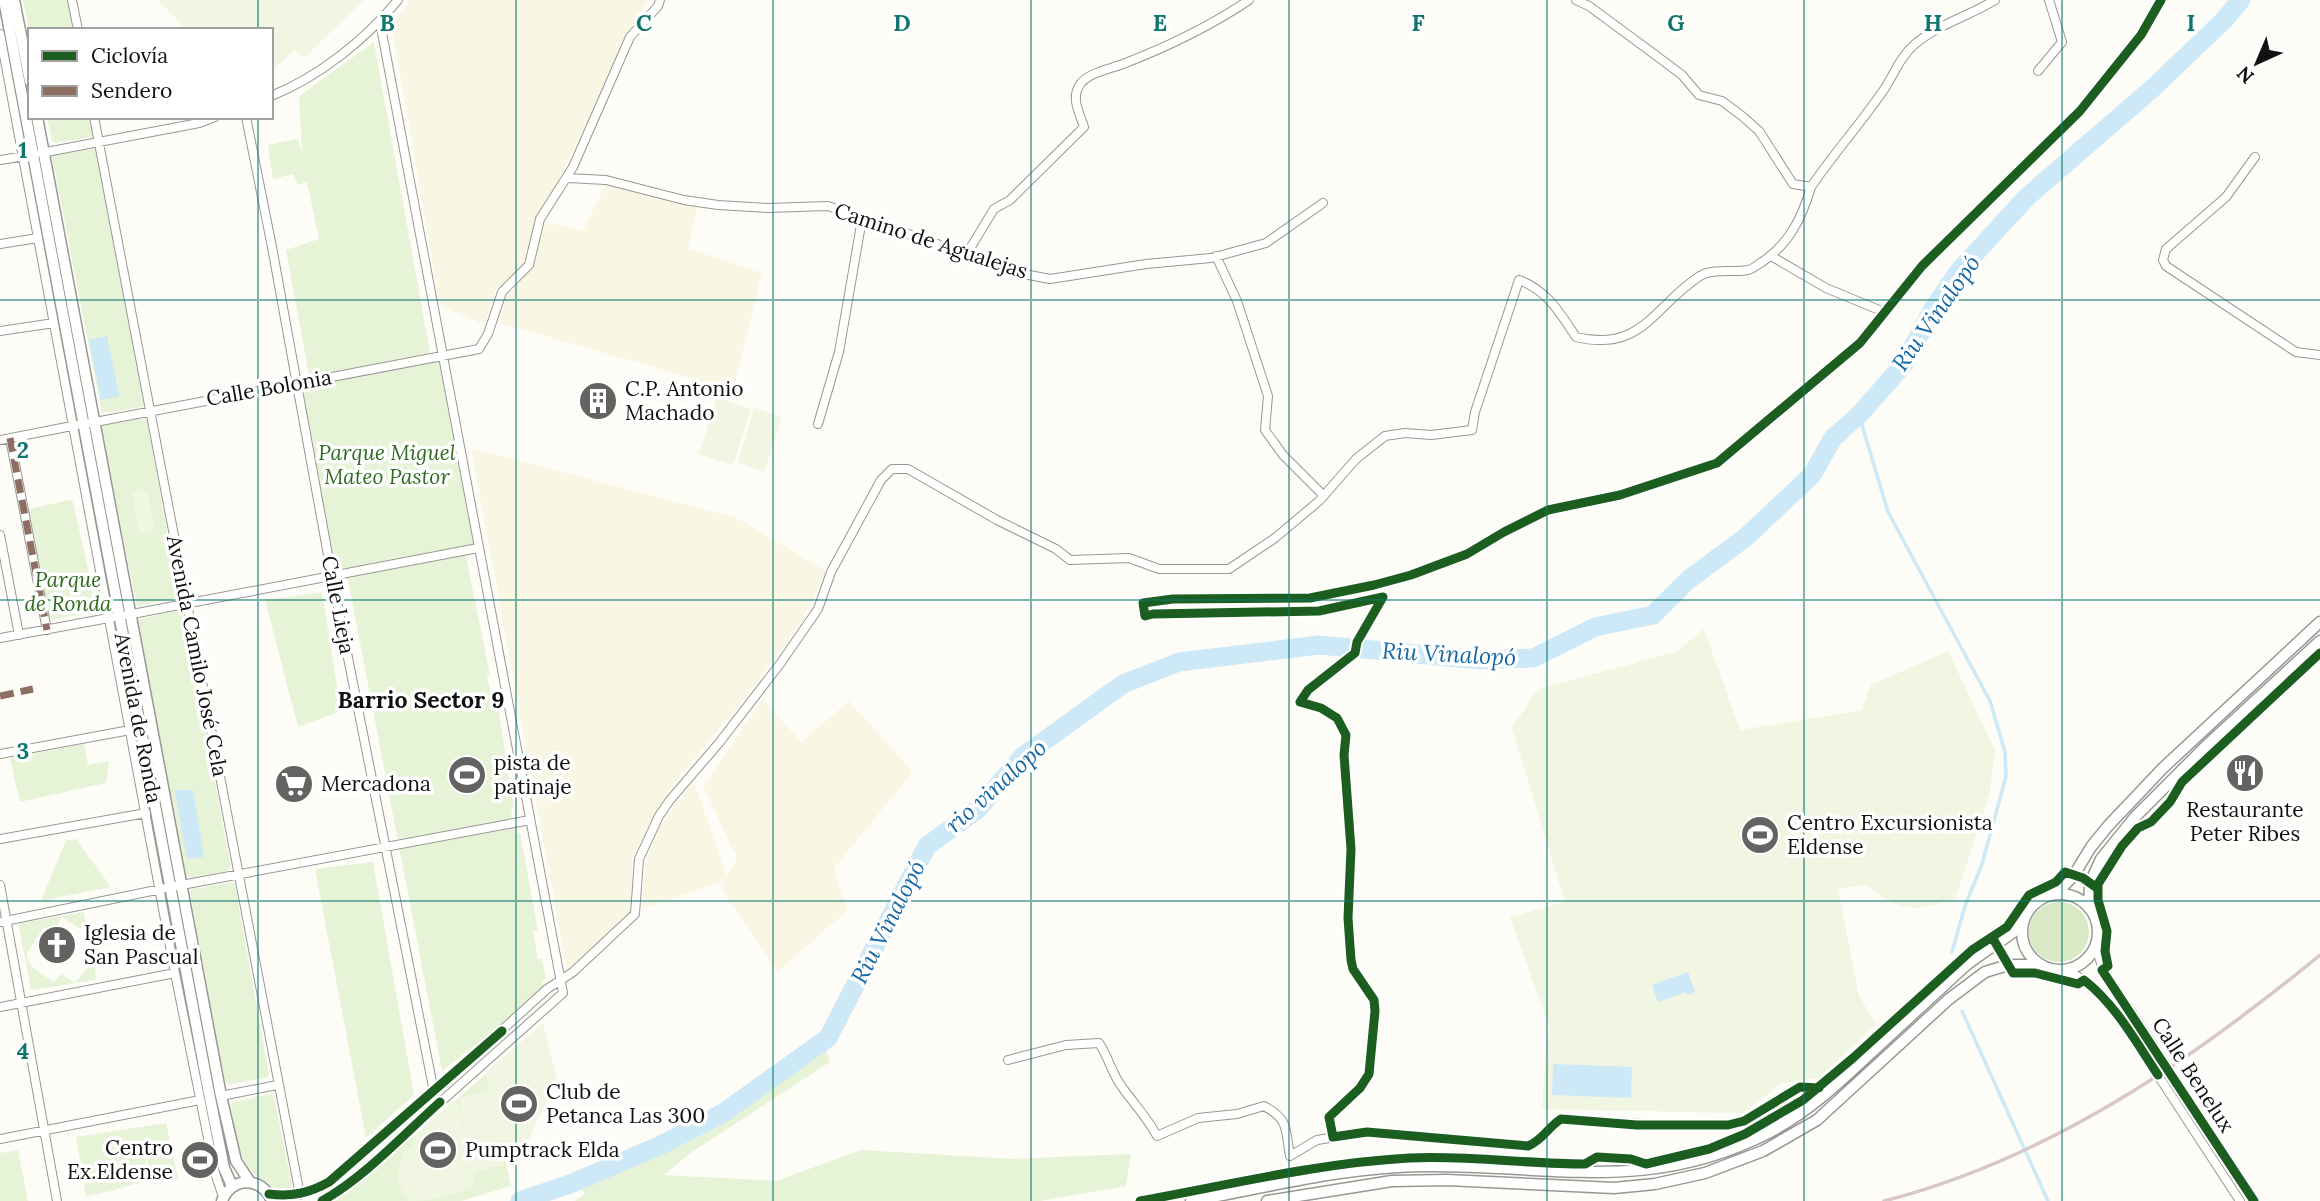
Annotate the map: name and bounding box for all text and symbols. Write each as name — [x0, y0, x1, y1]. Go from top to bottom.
text: B — [379, 8, 395, 37]
text: C — [636, 8, 652, 37]
text: D — [893, 8, 911, 37]
text: E — [1153, 8, 1167, 37]
text: F — [1411, 8, 1425, 37]
text: G — [1667, 8, 1685, 37]
text: H — [1924, 8, 1942, 37]
text: I — [2187, 8, 2195, 37]
legend — [28, 28, 273, 119]
north arrow — [2222, 28, 2292, 98]
text: Ciclovía — [91, 42, 168, 69]
text: N — [2231, 61, 2259, 89]
text: Sendero — [91, 77, 172, 104]
text: 1 — [18, 135, 28, 164]
street label: Camino de Agualejas — [831, 197, 1031, 284]
water label: Riu Vinalopó — [1885, 249, 1986, 376]
street label: Calle Bolonia — [204, 363, 334, 412]
place label: C.P. Antonio Machado — [625, 375, 744, 426]
building icon: C.P. Antonio Machado — [577, 380, 619, 422]
text: 2 — [17, 435, 29, 464]
park label: Parque Miguel Mateo Pastor — [318, 439, 456, 490]
street label: Avenida Camilo José Cela — [161, 532, 234, 779]
street label: Calle Lieja — [316, 553, 361, 657]
park label: Parque de Ronda — [24, 566, 112, 617]
street label: Avenida de Ronda — [109, 629, 168, 806]
water label: Riu Vinalopó — [1381, 636, 1517, 671]
district label: Barrio Sector 9 — [338, 685, 504, 714]
water label: rio vinalopo — [939, 733, 1052, 839]
text: 3 — [17, 736, 29, 765]
place label: pista de patinaje — [494, 749, 572, 800]
restaurant icon: Restaurante Peter Ribes — [2224, 752, 2266, 794]
sports icon: pista de patinaje — [446, 754, 488, 796]
supermarket icon: Mercadona — [273, 763, 315, 805]
place label: Mercadona — [321, 770, 431, 797]
place label: Restaurante Peter Ribes — [2186, 796, 2304, 847]
place label: Centro Excursionista Eldense — [1787, 809, 1993, 860]
sports icon: Centro Excursionista Eldense — [1739, 814, 1781, 856]
water label: Riu Vinalopó — [844, 855, 931, 988]
place label: Iglesia de San Pascual — [84, 919, 198, 970]
church icon: Iglesia de San Pascual — [36, 924, 78, 966]
street label: Calle Benelux — [2146, 1012, 2241, 1137]
text: 4 — [17, 1036, 29, 1065]
place label: Club de Petanca Las 300 — [546, 1078, 705, 1129]
sports icon: Club de Petanca Las 300 — [498, 1083, 540, 1125]
sports icon: Pumptrack Elda — [417, 1129, 459, 1171]
place label: Centro Ex.Eldense — [67, 1134, 173, 1185]
place label: Pumptrack Elda — [465, 1136, 620, 1163]
sports icon: Centro Ex.Eldense — [179, 1139, 221, 1181]

